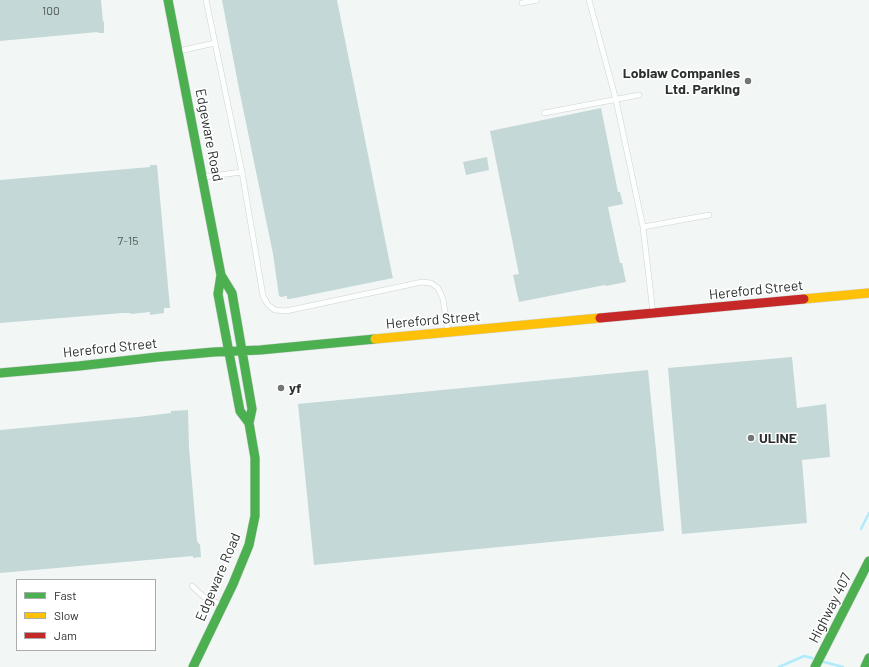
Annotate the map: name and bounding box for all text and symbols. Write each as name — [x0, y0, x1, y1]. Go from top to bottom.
house number: 100 — [42, 4, 60, 18]
place label: Loblaw Companies Ltd. Parking — [623, 65, 740, 98]
marker: Loblaw Companies Ltd. Parking — [743, 76, 753, 86]
street label: Edgeware Road — [192, 87, 226, 183]
house number: 7-15 — [118, 234, 138, 248]
street label: Hereford Street — [708, 277, 804, 303]
street label: Hereford Street — [385, 308, 481, 332]
street label: Hereford Street — [62, 335, 158, 361]
place label: yf — [289, 380, 301, 396]
marker: yf — [276, 383, 286, 393]
place label: ULINE — [759, 430, 797, 446]
marker: ULINE — [746, 433, 756, 443]
street label: Edgeware Road — [192, 530, 244, 624]
street label: Highway 407 — [805, 570, 855, 646]
legend — [16, 579, 156, 651]
text: Fast — [54, 588, 77, 602]
text: Slow — [54, 608, 79, 622]
text: Jam — [54, 628, 77, 642]

